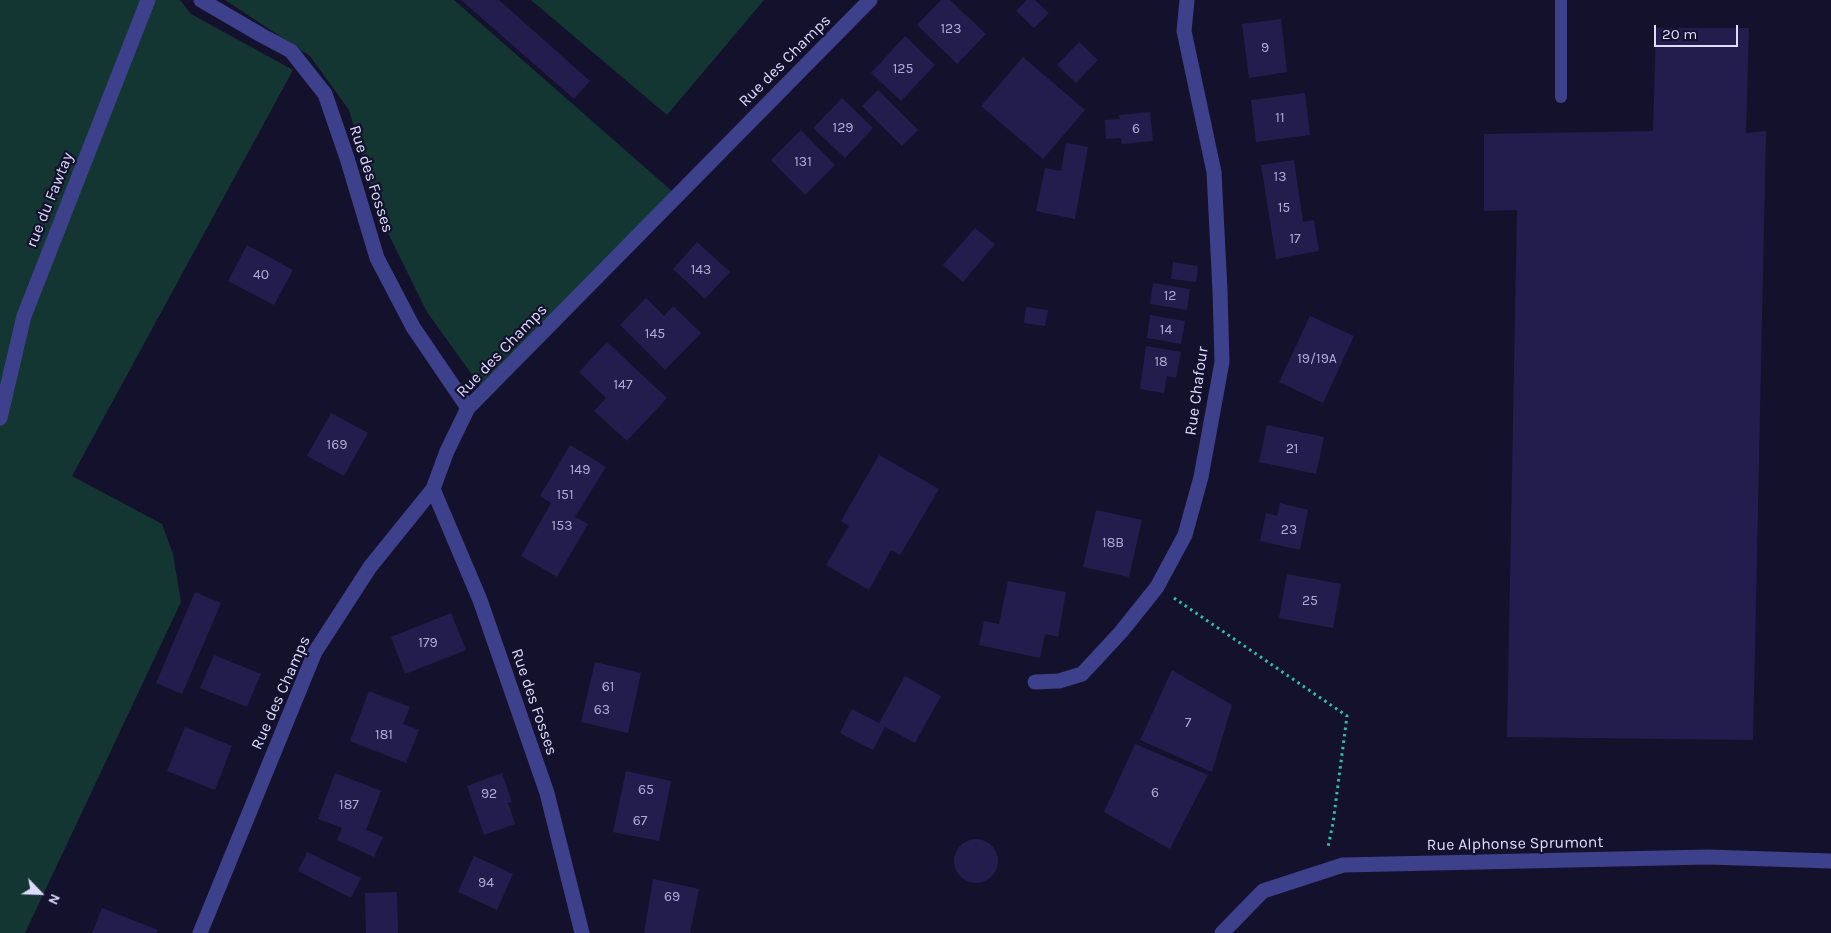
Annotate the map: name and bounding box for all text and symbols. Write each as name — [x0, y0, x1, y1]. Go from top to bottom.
street label: Rue des Champs — [735, 11, 835, 111]
scale bar — [1656, 15, 1740, 47]
house number: 123 — [940, 21, 962, 37]
text: 20 m — [1662, 25, 1697, 43]
house number: 9 — [1261, 40, 1269, 56]
house number: 125 — [893, 61, 913, 77]
house number: 11 — [1275, 110, 1285, 126]
house number: 129 — [833, 120, 853, 136]
house number: 6 — [1132, 121, 1140, 137]
street label: Rue des Fosses — [345, 123, 397, 235]
street label: rue du Fawtay — [22, 150, 78, 250]
house number: 131 — [794, 154, 812, 170]
house number: 13 — [1274, 169, 1286, 185]
house number: 15 — [1278, 200, 1290, 216]
house number: 17 — [1289, 231, 1301, 247]
house number: 143 — [691, 262, 711, 278]
house number: 40 — [253, 267, 269, 283]
house number: 12 — [1164, 288, 1176, 304]
street label: Rue des Champs — [453, 300, 551, 402]
house number: 14 — [1160, 322, 1172, 338]
house number: 145 — [645, 326, 665, 342]
street label: Rue Chafour — [1181, 345, 1213, 437]
house number: 19/19A — [1297, 351, 1337, 367]
house number: 18 — [1154, 354, 1168, 370]
house number: 147 — [613, 377, 633, 393]
house number: 169 — [327, 437, 347, 453]
house number: 21 — [1286, 441, 1298, 457]
house number: 149 — [570, 462, 590, 478]
house number: 151 — [556, 487, 574, 503]
house number: 153 — [552, 518, 572, 534]
house number: 23 — [1281, 522, 1297, 538]
house number: 18B — [1102, 535, 1124, 551]
house number: 25 — [1302, 593, 1318, 609]
street label: Rue des Champs — [247, 633, 315, 753]
house number: 179 — [418, 635, 438, 651]
street label: Rue des Fosses — [507, 646, 561, 758]
house number: 61 — [602, 679, 614, 695]
house number: 63 — [594, 702, 610, 718]
house number: 7 — [1185, 715, 1191, 731]
house number: 181 — [375, 727, 393, 743]
house number: 65 — [638, 782, 654, 798]
house number: 6 — [1151, 785, 1159, 801]
house number: 92 — [481, 786, 497, 802]
house number: 187 — [339, 797, 359, 813]
house number: 67 — [633, 813, 647, 829]
street label: Rue Alphonse Sprumont — [1426, 833, 1604, 855]
north arrow — [15, 868, 65, 918]
house number: 94 — [478, 875, 494, 891]
house number: 69 — [664, 889, 680, 905]
text: N — [44, 891, 64, 907]

